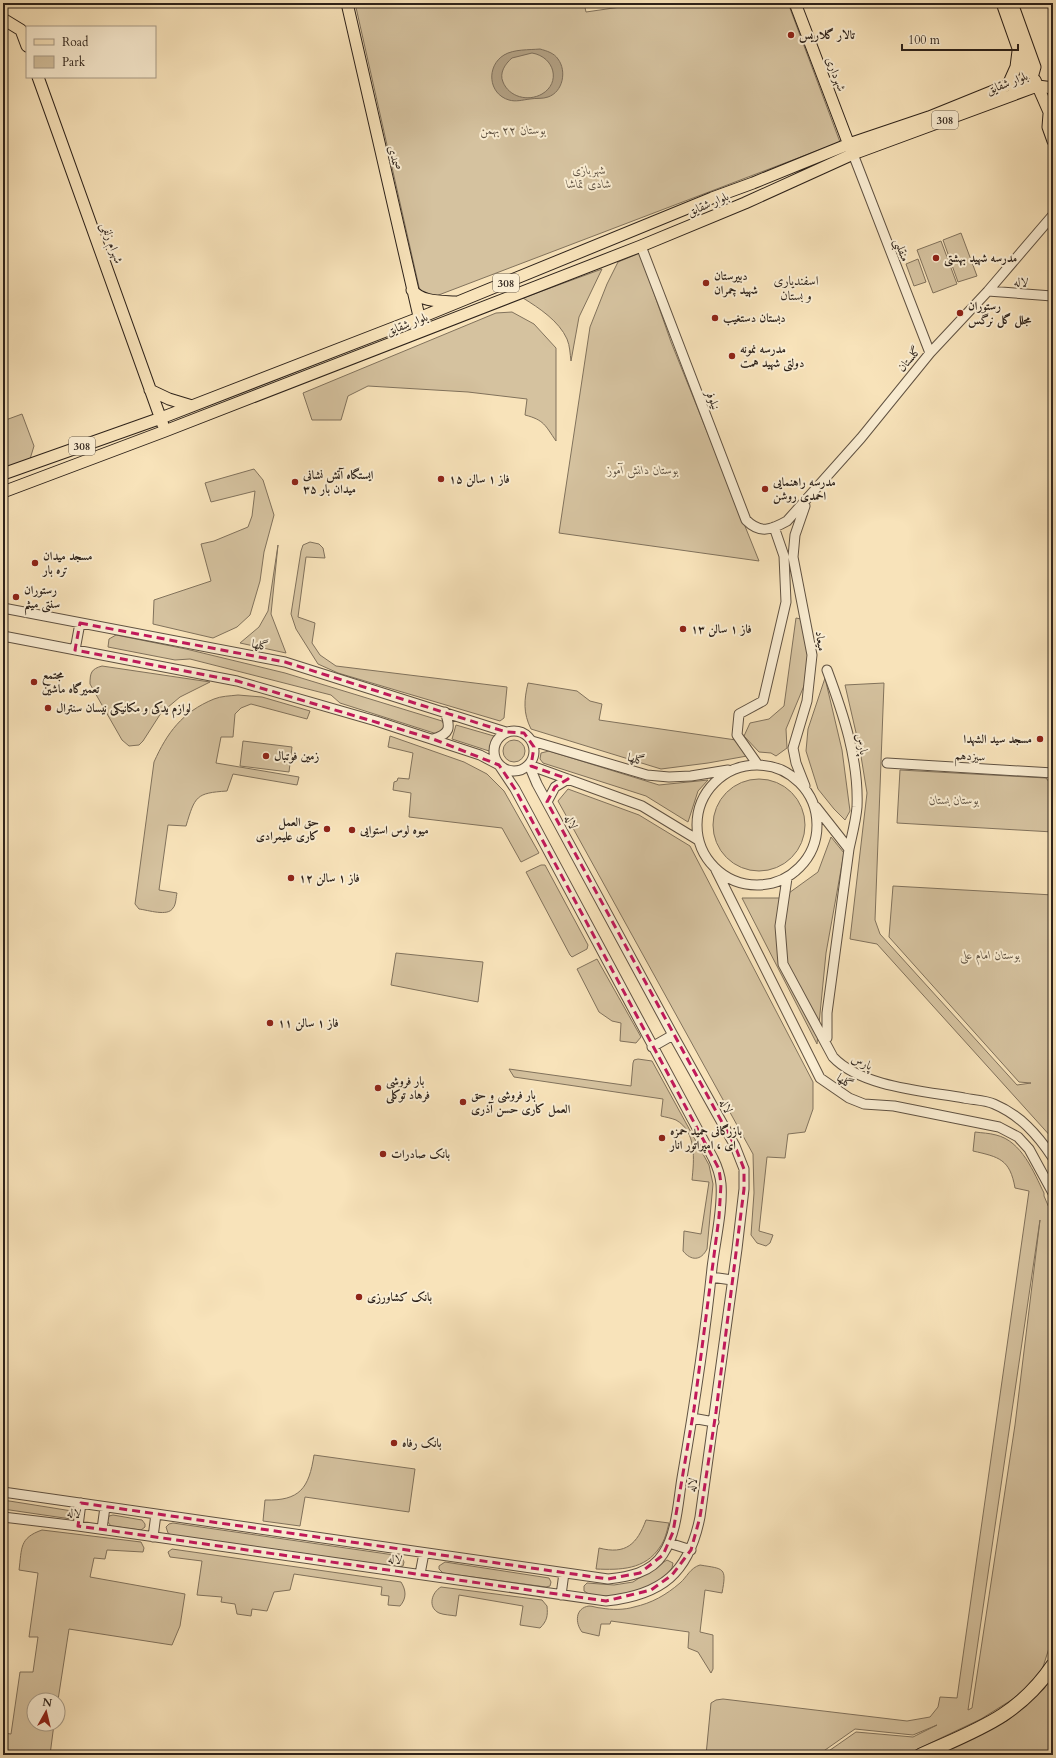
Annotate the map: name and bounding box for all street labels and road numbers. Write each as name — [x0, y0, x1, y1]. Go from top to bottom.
street label: شهرداری — [822, 54, 850, 94]
street label: بلوار شقایق — [984, 68, 1030, 98]
road number: 308 — [932, 111, 958, 129]
street label: صمدی — [384, 144, 406, 172]
street label: بلوار شقایق — [685, 188, 731, 220]
street label: شهرام زلفی — [94, 220, 127, 267]
street label: منقلبی — [889, 236, 914, 264]
street label: لاله — [1013, 273, 1029, 291]
road number: 308 — [493, 274, 519, 292]
street label: بلوار شقایق — [384, 309, 430, 339]
street label: گلستان — [894, 343, 924, 375]
street label: نیلوفر — [701, 386, 724, 412]
road number: 308 — [69, 437, 95, 455]
street label: میعاد — [812, 630, 830, 652]
street label: گلها — [250, 636, 270, 654]
street label: پارس — [851, 732, 872, 757]
street label: سیزدهم — [954, 747, 986, 768]
street label: گلها — [626, 749, 646, 769]
street label: لاله — [561, 812, 582, 832]
street label: پارس — [848, 1050, 876, 1075]
street label: گلها — [834, 1070, 856, 1092]
street label: لاله — [716, 1096, 737, 1116]
street label: لاله — [683, 1476, 701, 1493]
street label: لاله — [66, 1504, 82, 1522]
street label: لاله — [387, 1550, 404, 1568]

